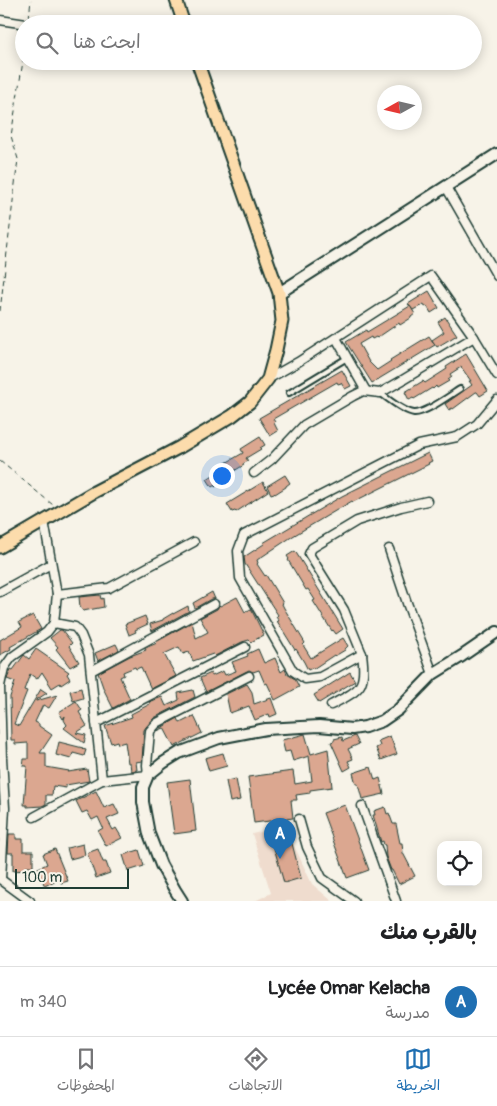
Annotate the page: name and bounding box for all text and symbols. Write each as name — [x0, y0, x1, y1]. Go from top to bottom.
search box — [15, 15, 482, 70]
icon: search — [33, 29, 61, 57]
text: ابحث هنا — [73, 30, 141, 54]
north arrow — [377, 85, 422, 130]
your location — [209, 463, 235, 489]
pin: A — [264, 818, 296, 859]
map controls — [437, 841, 482, 886]
button: locate — [437, 841, 482, 886]
scale bar — [15, 866, 129, 889]
text: 100 m — [22, 869, 62, 886]
text: بالقرب منك — [380, 919, 477, 946]
text: Lycée Omar Kelacha — [268, 976, 430, 1000]
text: 340 m — [20, 992, 67, 1012]
text: A — [456, 992, 466, 1012]
text: مدرسة — [385, 1003, 430, 1023]
tab: المحفوظات — [57, 1045, 115, 1098]
tab: الاتجاهات — [228, 1045, 283, 1098]
tab: الخريطة — [396, 1045, 440, 1098]

